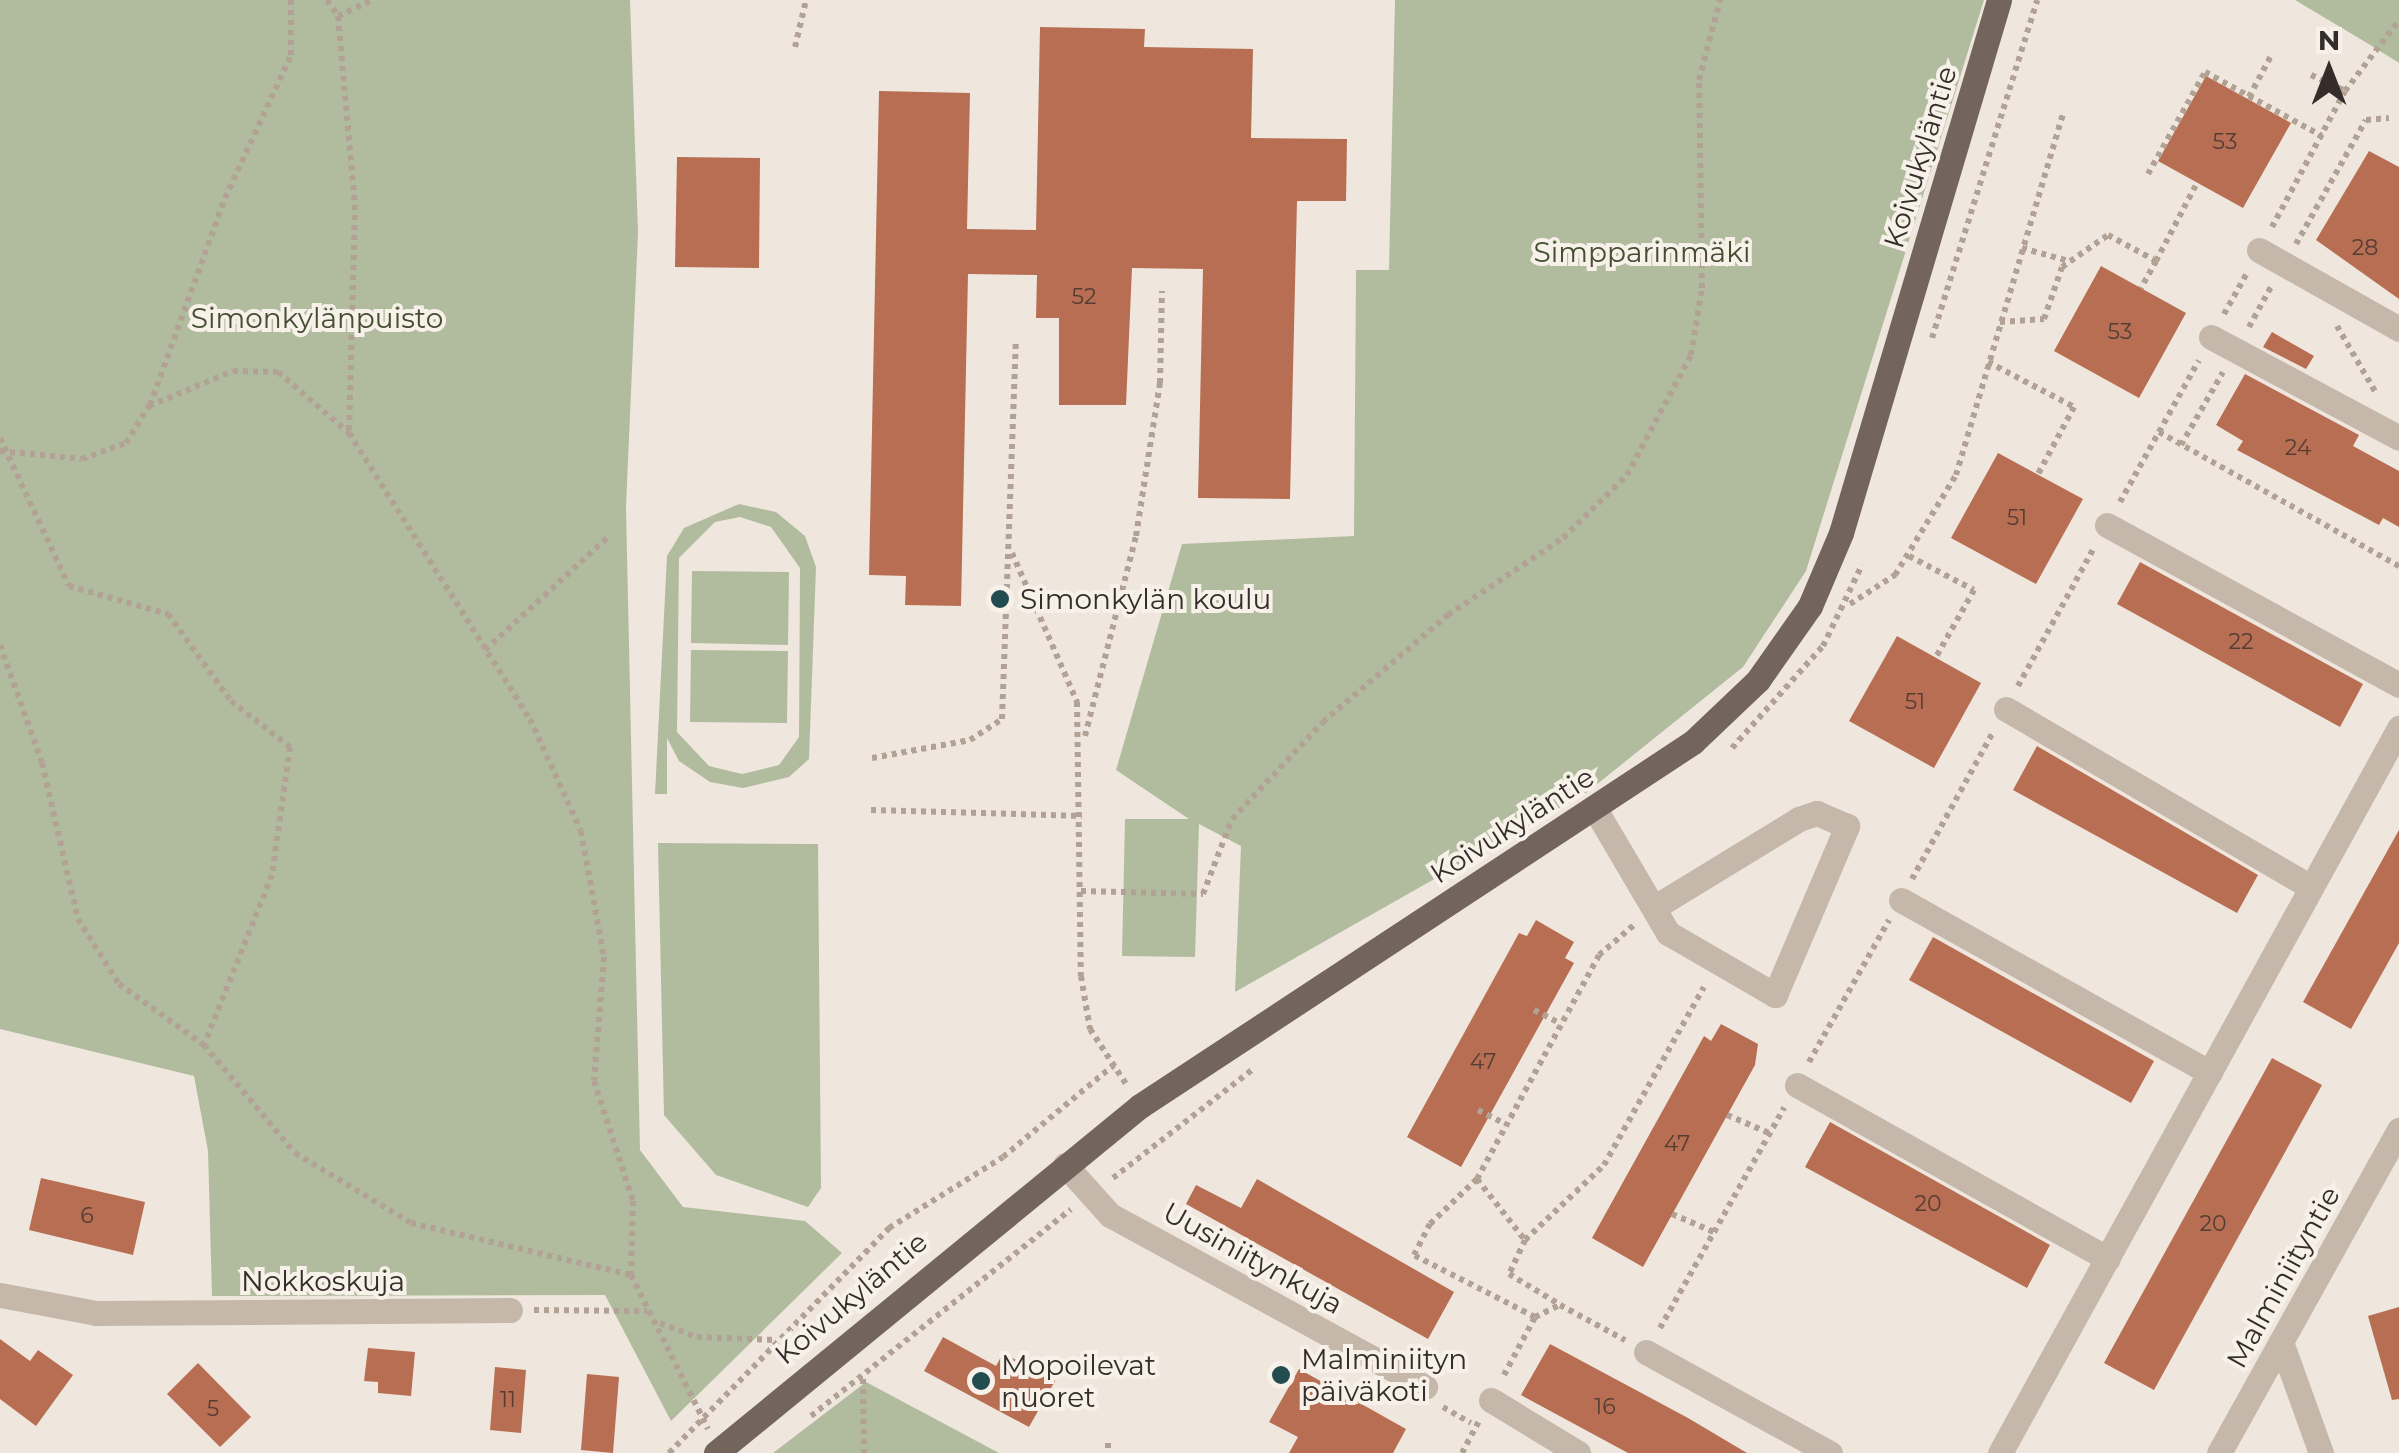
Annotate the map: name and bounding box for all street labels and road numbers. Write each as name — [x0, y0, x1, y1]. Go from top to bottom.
street label: Koivukyläntie — [1876, 62, 1964, 252]
street label: Koivukyläntie — [1424, 760, 1600, 890]
street label: Malminiityntie — [2219, 1180, 2347, 1374]
street label: Uusiniitynkuja — [1157, 1195, 1349, 1321]
street label: Koivukyläntie — [768, 1225, 934, 1371]
street label: Nokkoskuja — [241, 1264, 405, 1298]

